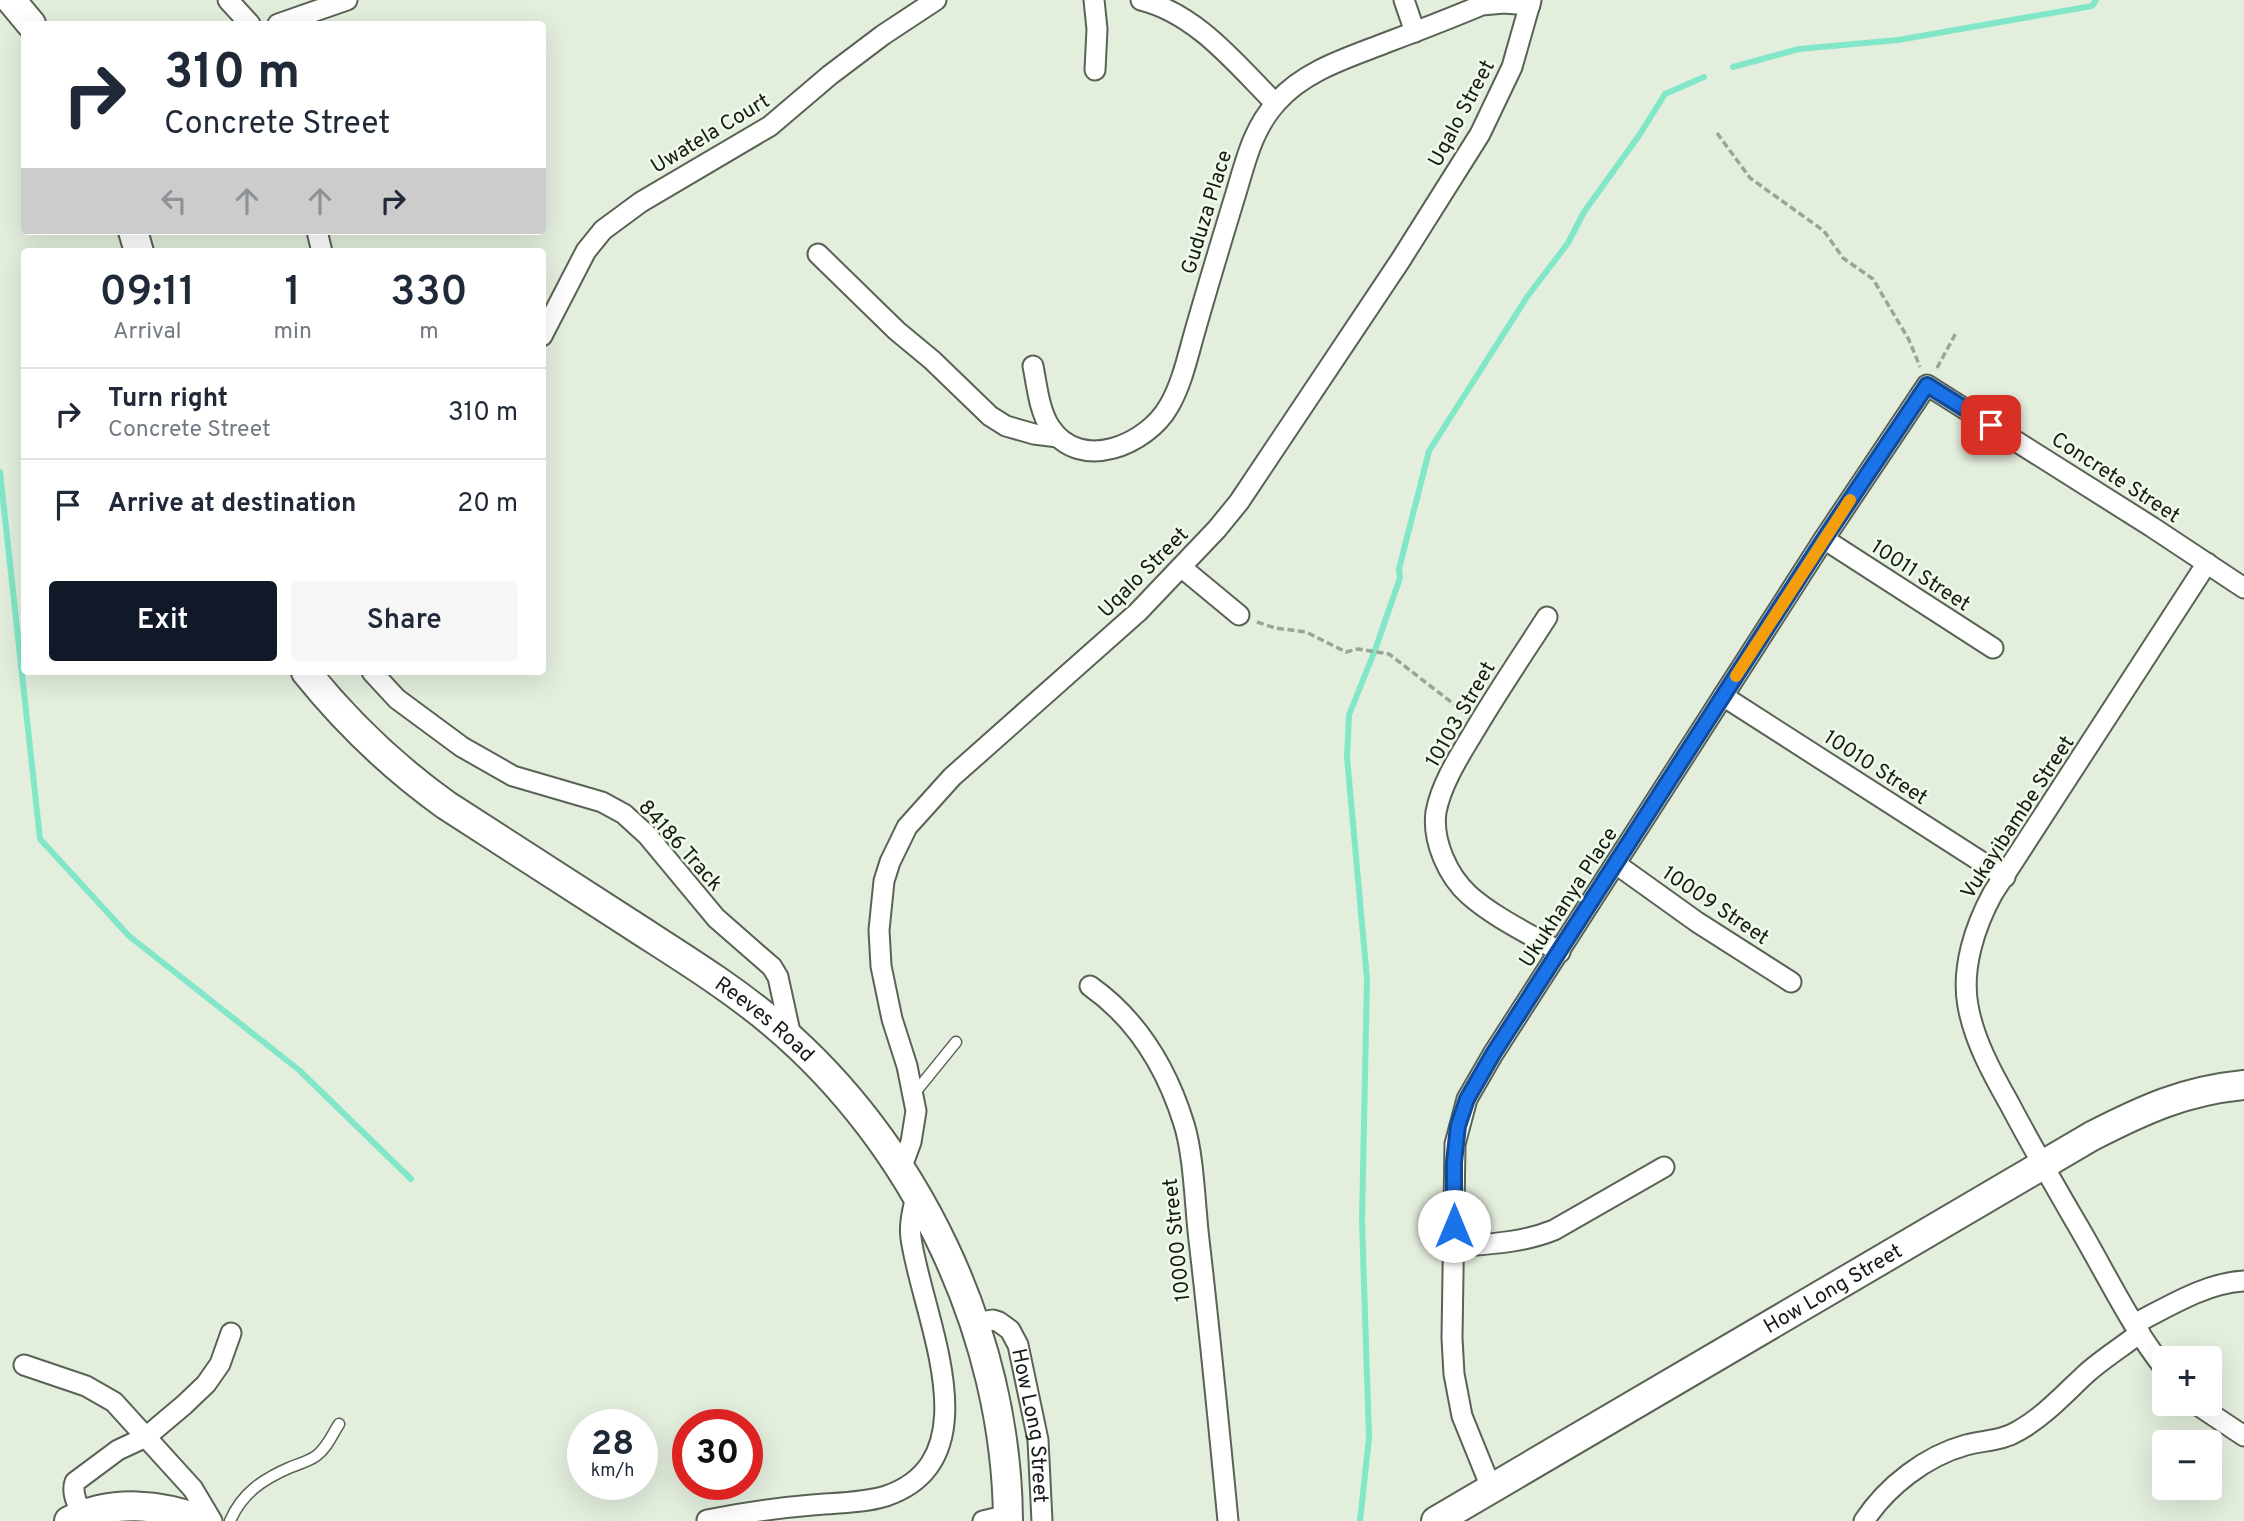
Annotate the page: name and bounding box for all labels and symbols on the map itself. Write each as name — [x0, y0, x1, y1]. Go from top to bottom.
street label: Uqalo Street — [1423, 56, 1502, 172]
street label: Uwatela Court — [646, 88, 775, 180]
street label: Guduza Place — [1176, 147, 1239, 278]
pin — [1961, 395, 2021, 455]
street label: Concrete Street — [2046, 426, 2185, 530]
street label: Uqalo Street — [1093, 522, 1195, 624]
street label: 10011 Street — [1865, 534, 1975, 618]
street label: 10103 Street — [1420, 657, 1502, 773]
street label: 10010 Street — [1818, 725, 1932, 812]
street label: Vukayibambe Street — [1955, 731, 2081, 905]
street label: 84186 Track — [632, 794, 728, 898]
street label: Ukukhanya Place — [1514, 823, 1625, 973]
street label: 10009 Street — [1657, 861, 1774, 952]
street label: Reeves Road — [709, 971, 820, 1069]
street label: 10000 Street — [1158, 1177, 1197, 1303]
position arrow — [1417, 1189, 1491, 1263]
street label: How Long Street — [1759, 1238, 1908, 1341]
street label: How Long Street — [1004, 1346, 1053, 1504]
speed limit sign: 30 — [672, 1409, 763, 1500]

